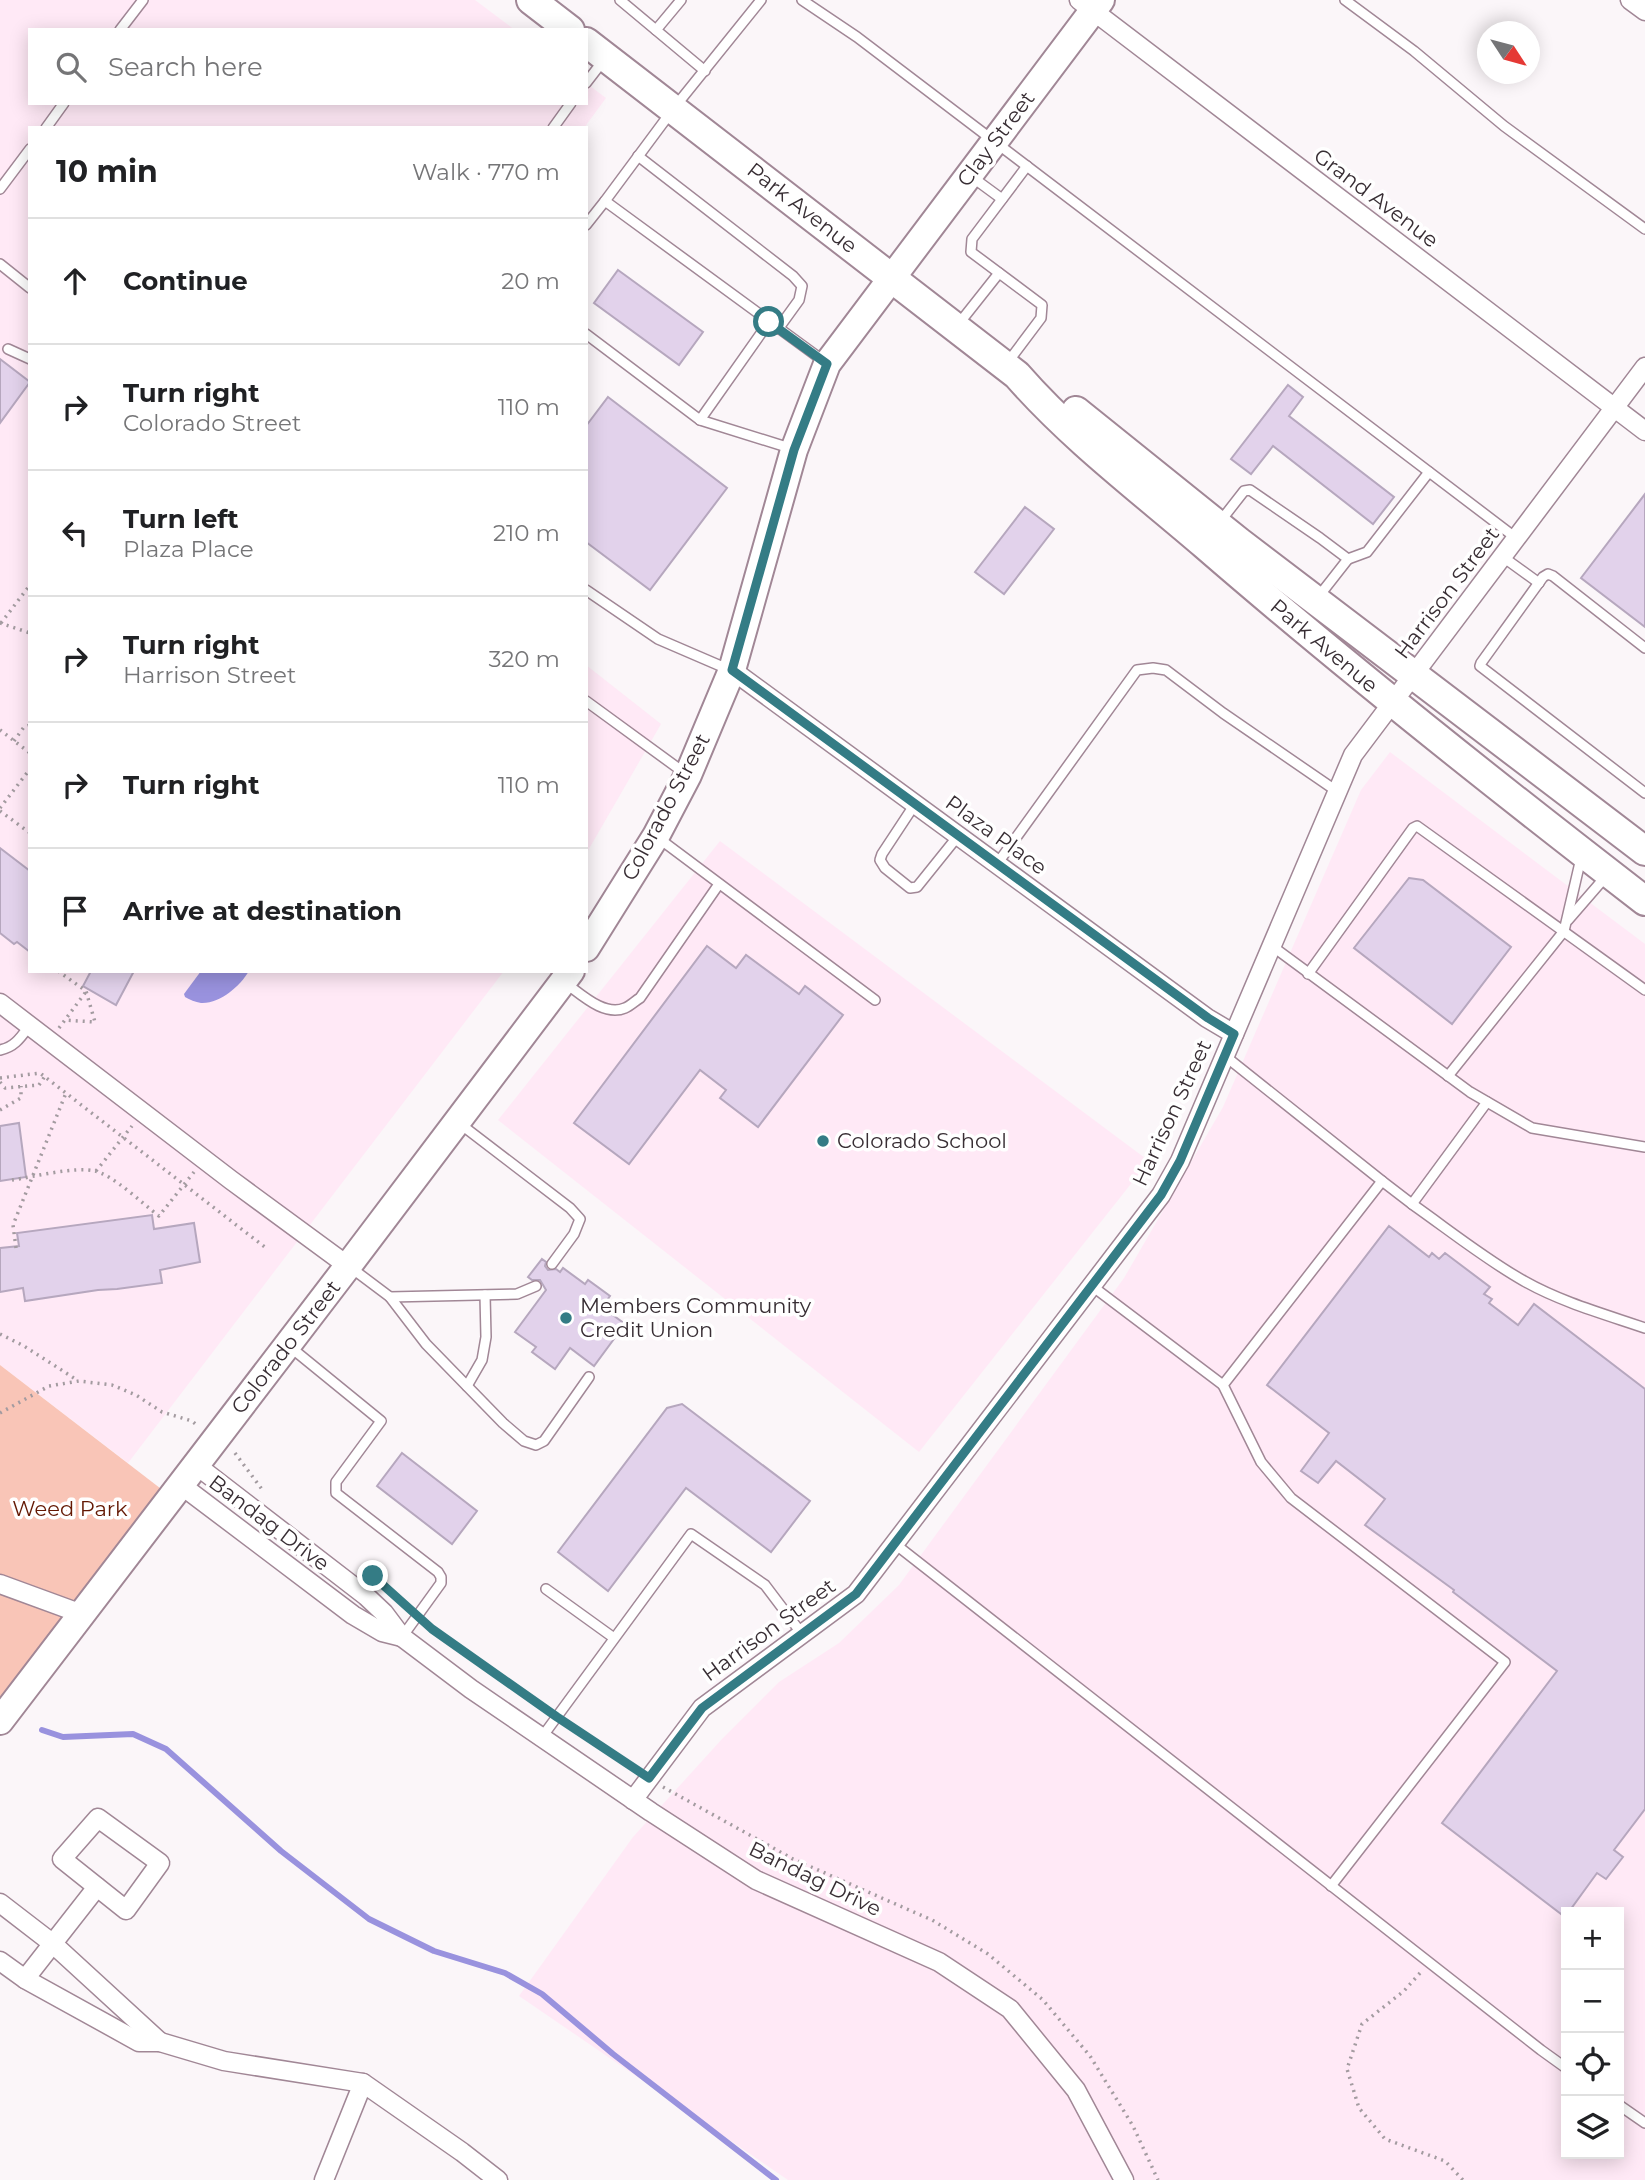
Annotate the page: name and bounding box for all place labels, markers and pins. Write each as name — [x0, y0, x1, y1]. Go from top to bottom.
place label: Colorado School — [837, 1128, 1007, 1153]
marker: Colorado School — [815, 1133, 831, 1149]
place label: Members Community Credit Union — [580, 1293, 812, 1342]
marker: Members Community Credit Union — [558, 1310, 574, 1326]

